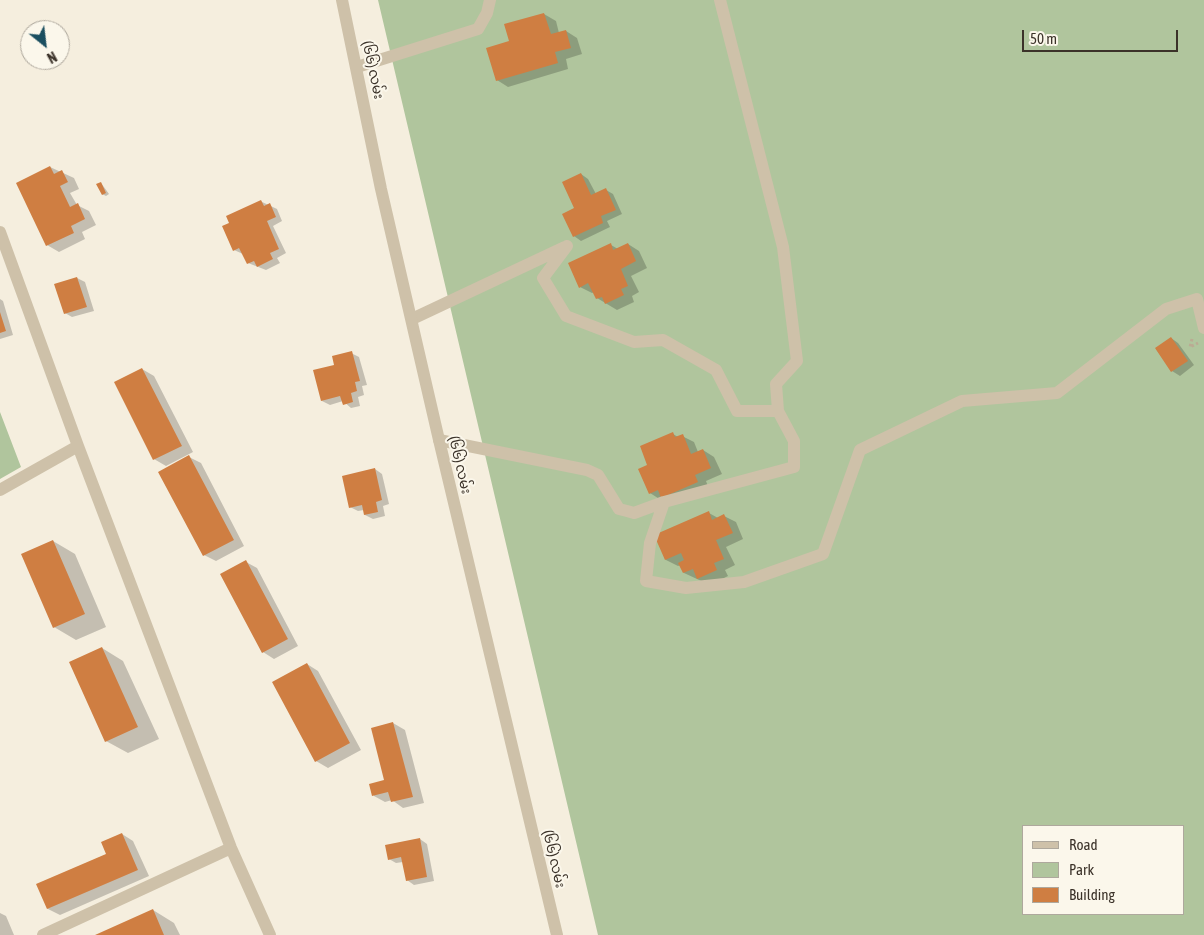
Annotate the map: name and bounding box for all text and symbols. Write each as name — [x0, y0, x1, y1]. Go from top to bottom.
north arrow — [20, 20, 70, 70]
scale bar — [1024, 20, 1180, 52]
text: 50 m — [1030, 30, 1057, 47]
street label: (၆၆) လမ်း — [359, 39, 387, 101]
text: N — [44, 48, 59, 66]
street label: (၆၆) လမ်း — [445, 434, 475, 496]
legend — [1022, 825, 1184, 915]
street label: (၆၆) လမ်း — [539, 828, 569, 890]
text: Road — [1069, 836, 1098, 853]
text: Park — [1069, 861, 1094, 878]
text: Building — [1069, 886, 1115, 903]

